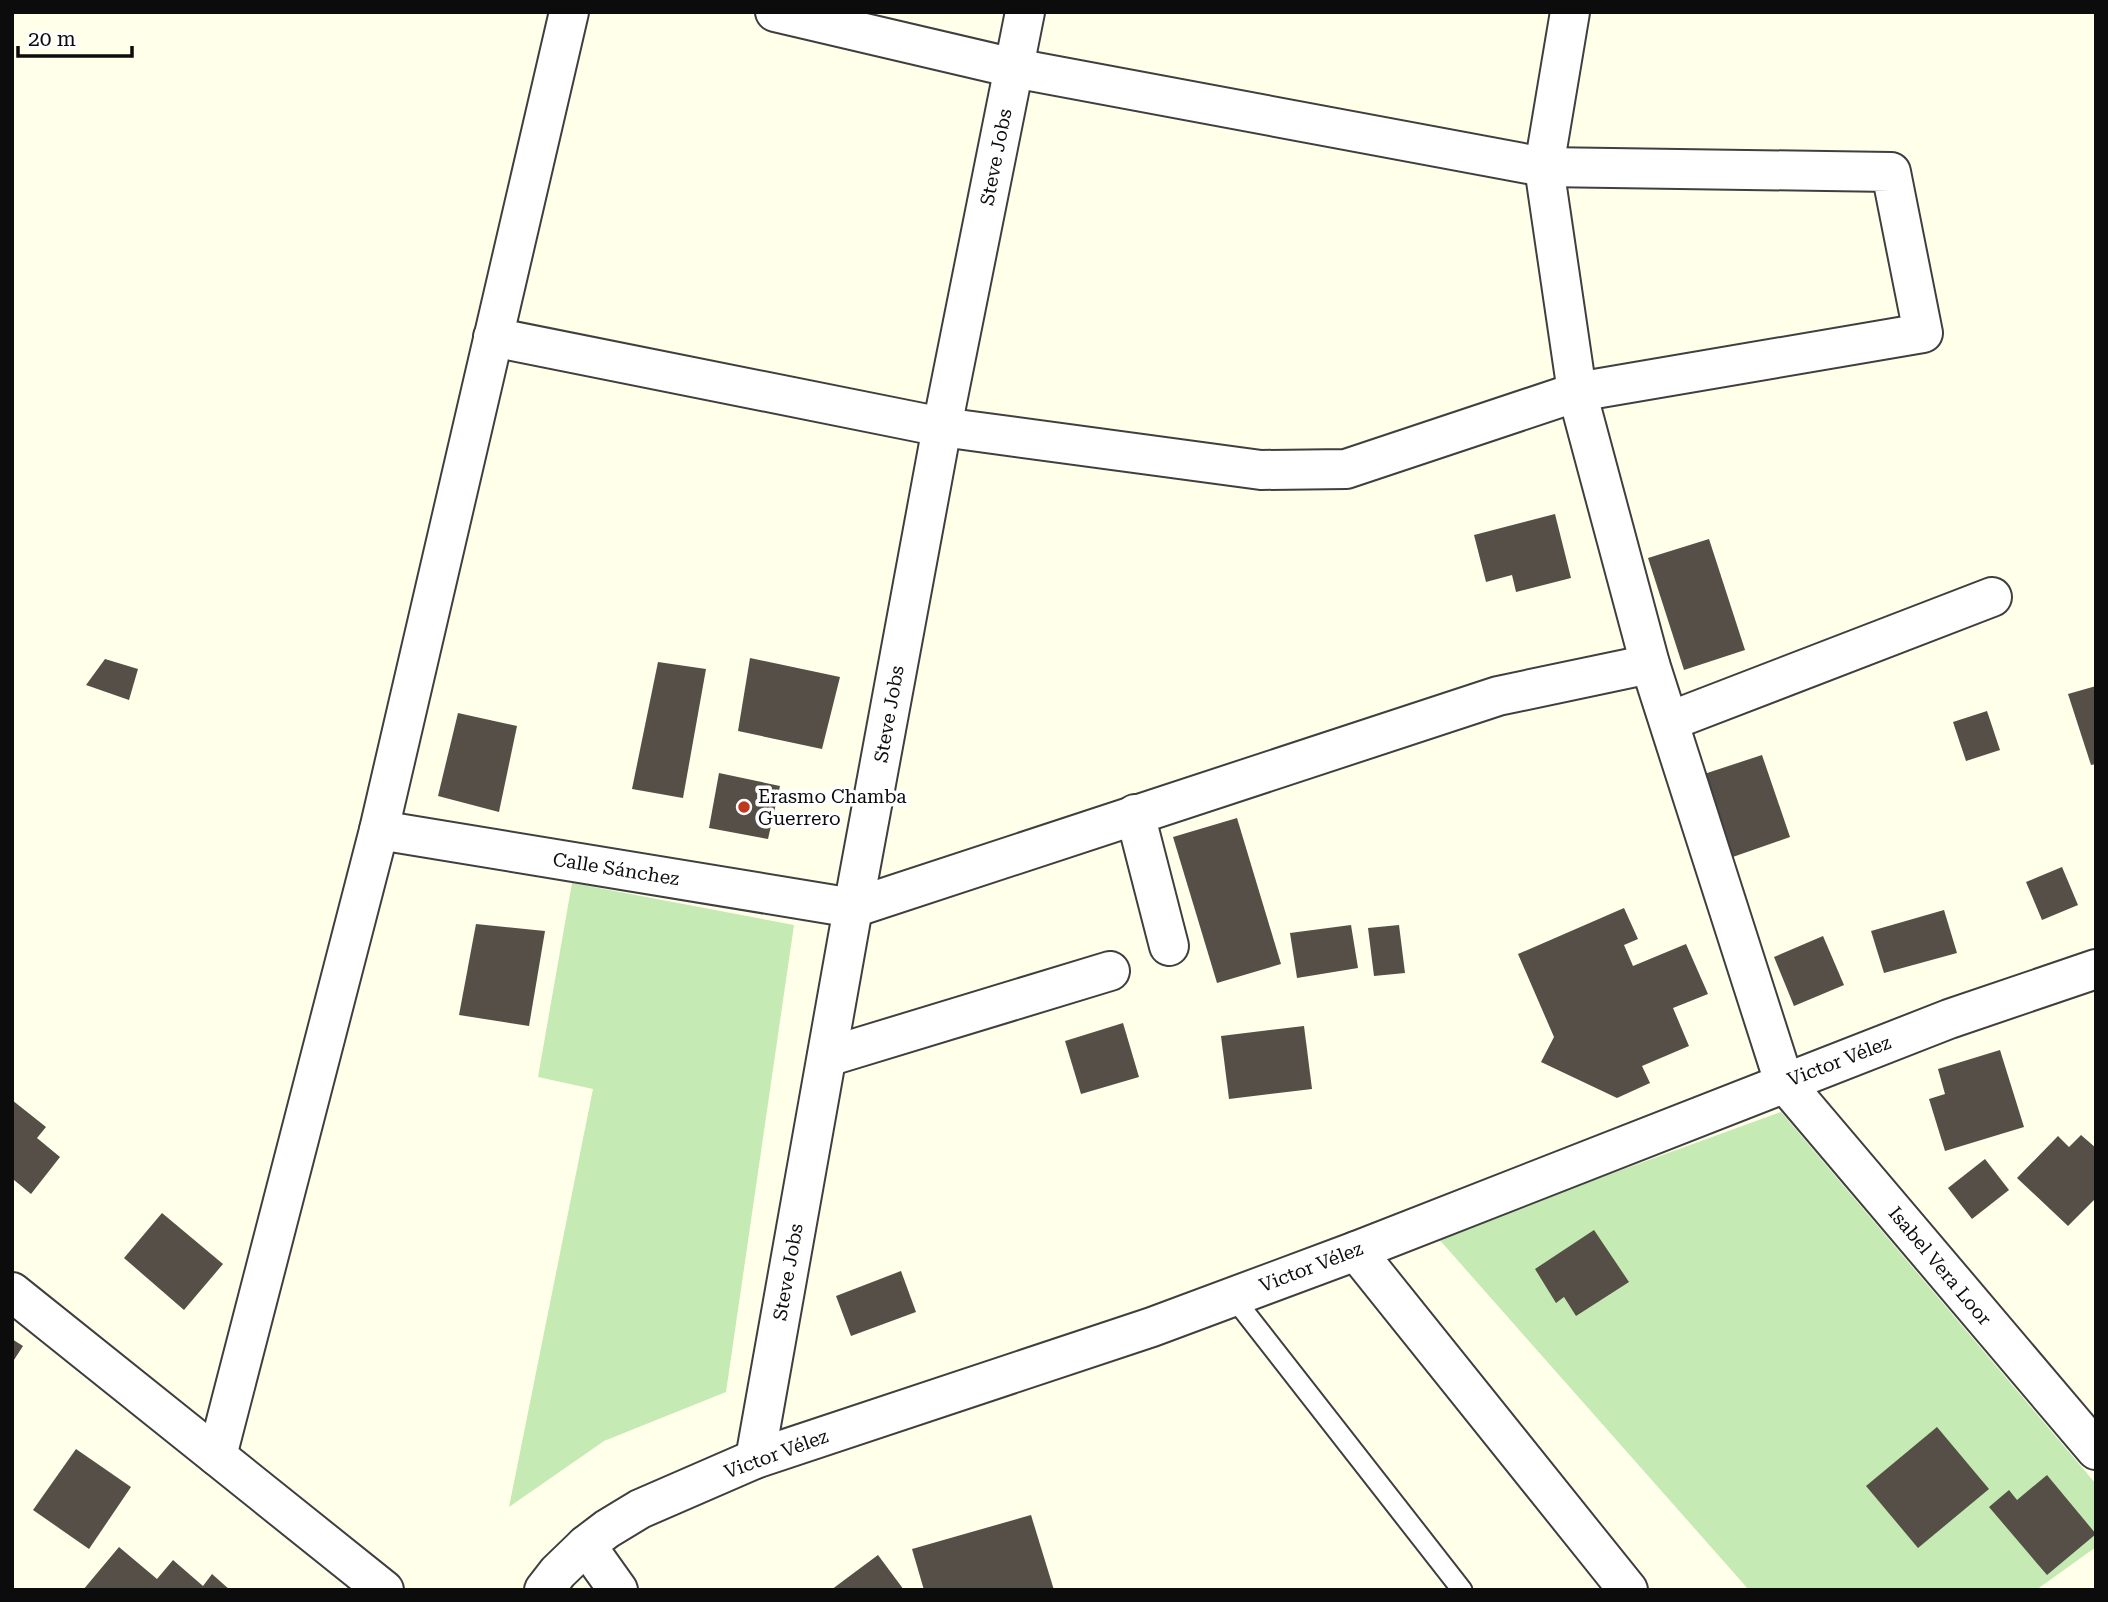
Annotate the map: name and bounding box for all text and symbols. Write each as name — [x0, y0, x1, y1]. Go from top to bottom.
scale bar — [18, 14, 131, 58]
text: 20 m — [28, 27, 76, 51]
street label: Steve Jobs — [975, 107, 1017, 207]
street label: Steve Jobs — [869, 664, 909, 764]
place label: Erasmo Chamba Guerrero — [758, 785, 907, 830]
marker: Erasmo Chamba Guerrero — [736, 799, 752, 815]
street label: Calle Sánchez — [551, 848, 681, 890]
street label: Victor Vélez — [1784, 1031, 1894, 1091]
street label: Isabel Vera Loor — [1884, 1202, 1996, 1330]
street label: Steve Jobs — [768, 1222, 808, 1322]
street label: Victor Vélez — [1256, 1237, 1366, 1297]
street label: Victor Vélez — [721, 1425, 831, 1483]

